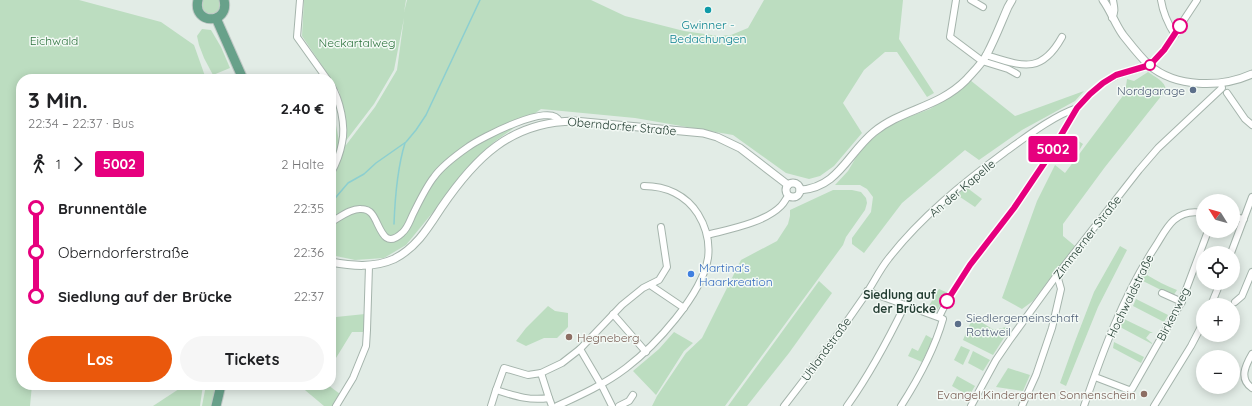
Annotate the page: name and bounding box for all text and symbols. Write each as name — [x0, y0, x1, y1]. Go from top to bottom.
marker: Gwinner - Bedachungen — [703, 5, 713, 15]
place label: Gwinner - Bedachungen — [670, 17, 746, 46]
unlabelled marker — [1172, 18, 1188, 34]
park label: Eichwald — [30, 33, 78, 48]
park label: Neckartalweg — [318, 35, 396, 50]
unlabelled marker — [1144, 59, 1156, 71]
place label: Nordgarage — [1117, 83, 1185, 98]
marker: Nordgarage — [1188, 85, 1198, 95]
text: 3 Min. — [28, 86, 88, 114]
text: 2.40 € — [281, 99, 324, 118]
street label: Oberndorfer Straße — [567, 114, 677, 138]
text: 22:34 – 22:37 · Bus — [28, 115, 134, 131]
line badge: 5002 — [1025, 136, 1081, 162]
text: 5002 — [1036, 140, 1070, 158]
icon: walk — [28, 153, 50, 175]
icon: forward — [67, 153, 89, 175]
text: 5002 — [103, 155, 136, 173]
text: 1 — [56, 156, 61, 172]
text: 2 Halte — [281, 156, 324, 172]
street label: An der Kapelle — [926, 156, 998, 220]
street label: Zimmerner Straße — [1050, 192, 1124, 282]
north arrow — [1196, 194, 1240, 238]
map controls — [1196, 194, 1240, 394]
text: Brunnentäle — [58, 199, 147, 218]
text: 22:35 — [293, 200, 324, 216]
text: Oberndorferstraße — [58, 243, 189, 262]
text: 22:36 — [293, 244, 324, 260]
button: locate — [1196, 246, 1240, 290]
street label: Hochwaldstraße — [1103, 252, 1157, 340]
place label: Martina's Haarkreation — [699, 260, 773, 289]
marker: Martina's Haarkreation — [686, 269, 696, 279]
street label: Birkenweg — [1153, 285, 1193, 343]
text: Siedlung auf der Brücke — [58, 287, 232, 306]
place label: Siedlung auf der Brücke — [863, 287, 937, 316]
text: 22:37 — [294, 288, 324, 304]
marker: Siedlung auf der Brücke — [939, 293, 955, 309]
button: + — [1196, 298, 1240, 342]
place label: Siedlergemeinschaft Rottweil — [966, 310, 1079, 339]
street label: Uhlandstraße — [798, 314, 854, 384]
marker: Siedlergemeinschaft Rottweil — [953, 319, 963, 329]
place label: Hegneberg — [577, 330, 640, 345]
marker: Hegneberg — [564, 332, 574, 342]
button: Los — [28, 336, 172, 382]
button: Tickets — [180, 336, 324, 382]
button: − — [1196, 350, 1240, 394]
place label: Evangel.Kindergarten Sonnenschein — [937, 387, 1136, 402]
marker: Evangel.Kindergarten Sonnenschein — [1139, 389, 1149, 399]

